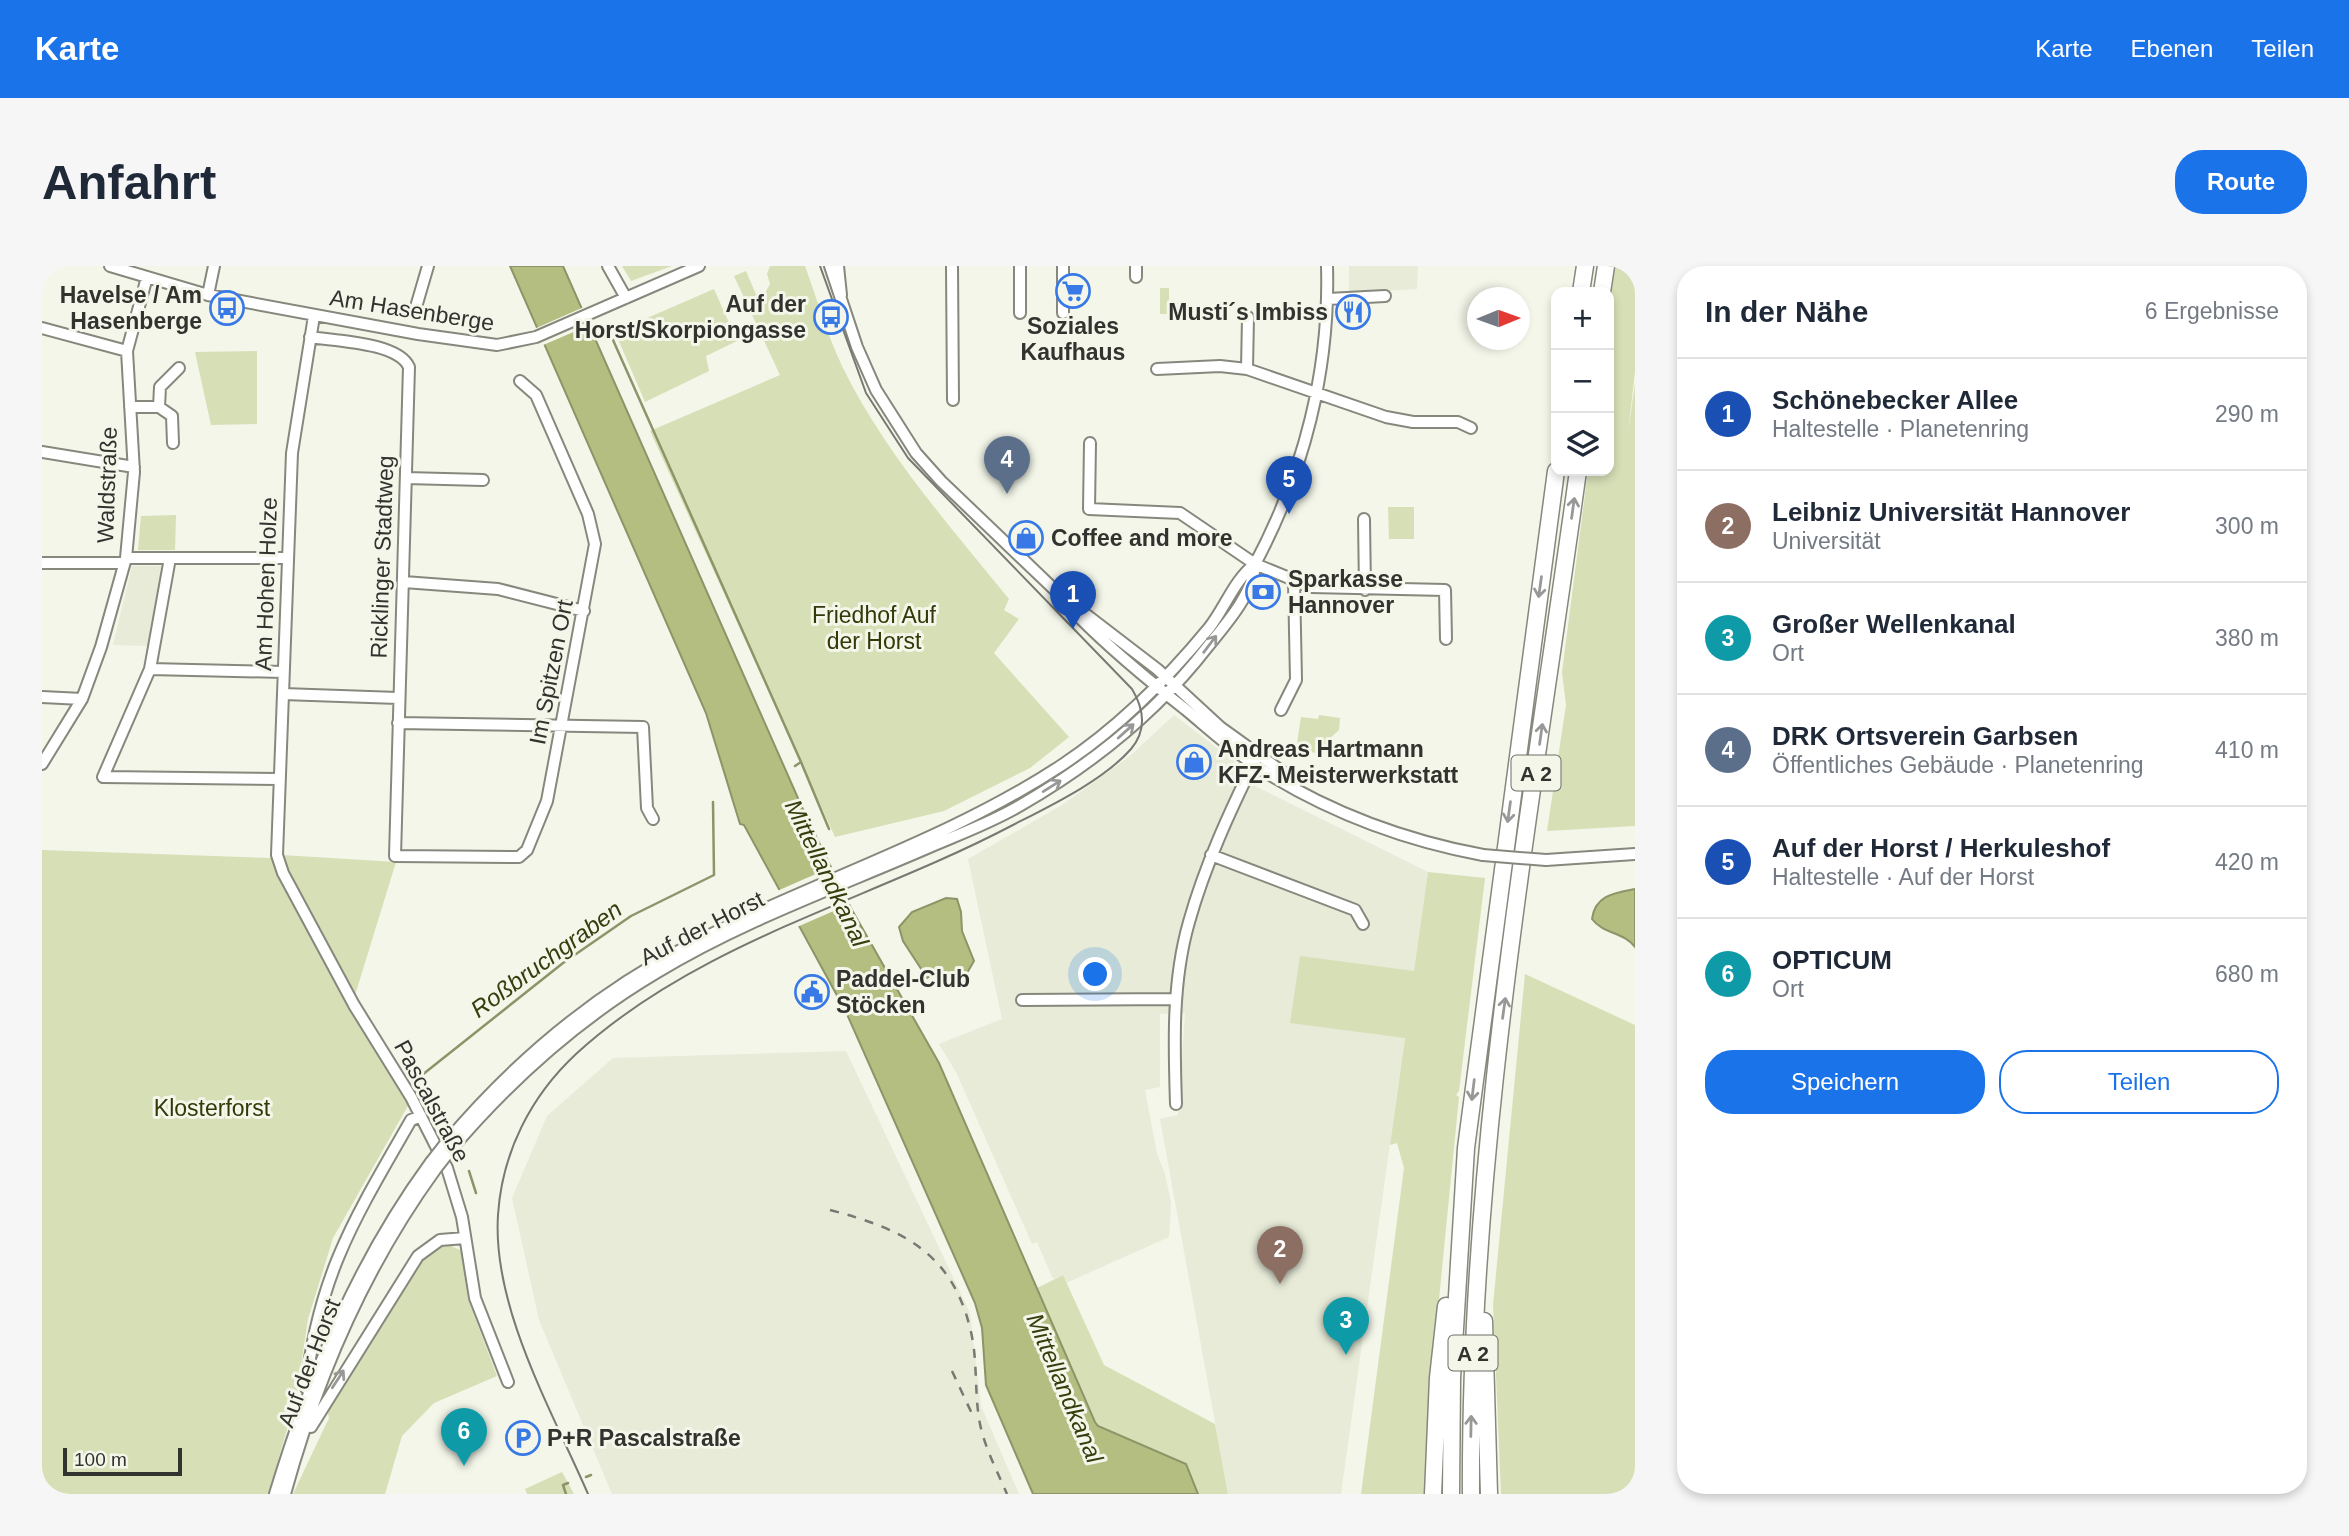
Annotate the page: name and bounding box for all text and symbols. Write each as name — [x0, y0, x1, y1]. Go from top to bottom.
text: Karte — [35, 30, 119, 67]
text: Karte — [2035, 35, 2093, 62]
text: Ebenen — [2131, 35, 2213, 62]
text: Teilen — [2251, 35, 2314, 62]
button: Route — [2175, 150, 2307, 214]
text: Anfahrt — [42, 155, 216, 209]
supermarket icon: Soziales Kaufhaus — [1054, 272, 1092, 310]
place label: Havelse / Am Hasenberge — [60, 282, 202, 334]
street label: Am Hasenberge — [328, 284, 496, 336]
north arrow — [1467, 287, 1530, 350]
map controls — [1551, 287, 1614, 476]
button: + — [1551, 287, 1614, 350]
bus stop icon: Havelse / Am Hasenberge — [208, 289, 246, 327]
place label: Auf der Horst/Skorpiongasse — [575, 291, 806, 343]
restaurant icon: Musti´s Imbiss — [1334, 293, 1372, 331]
text: In der Nähe — [1705, 295, 1868, 328]
bus stop icon: Auf der Horst/Skorpiongasse — [812, 298, 850, 336]
text: 6 Ergebnisse — [2145, 298, 2279, 324]
place label: Musti´s Imbiss — [1168, 299, 1328, 325]
place label: Soziales Kaufhaus — [1021, 313, 1125, 365]
button: − — [1551, 350, 1614, 413]
text: Schönebecker Allee — [1772, 385, 2018, 415]
text: 1 — [1722, 401, 1734, 427]
text: 290 m — [2215, 401, 2279, 427]
button: layers — [1551, 413, 1614, 476]
text: Haltestelle · Planetenring — [1772, 416, 2029, 442]
street label: Waldstraße — [92, 426, 122, 544]
pin: 4 — [984, 436, 1030, 494]
street label: Ricklinger Stadtweg — [365, 455, 399, 659]
pin: 5 — [1266, 456, 1312, 514]
street label: Am Hohen Holze — [250, 497, 282, 671]
one-way arrow — [1566, 497, 1579, 520]
text: Leibniz Universität Hannover — [1772, 497, 2130, 527]
text: 2 — [1722, 513, 1734, 539]
text: 300 m — [2215, 513, 2279, 539]
shop icon: Coffee and more — [1007, 519, 1045, 557]
place label: Coffee and more — [1051, 525, 1232, 551]
text: Universität — [1772, 528, 1881, 554]
place label: Sparkasse Hannover — [1288, 566, 1403, 618]
pin: 1 — [1050, 571, 1096, 629]
bank icon: Sparkasse Hannover — [1244, 573, 1282, 611]
one-way arrow — [1534, 575, 1547, 598]
street label: Im Spitzen Ort — [524, 597, 578, 747]
park label: Friedhof Auf der Horst — [812, 602, 937, 654]
text: Großer Wellenkanal — [1772, 609, 2016, 639]
text: 3 — [1722, 625, 1734, 651]
text: 380 m — [2215, 625, 2279, 651]
one-way arrow — [1203, 636, 1218, 654]
text: Ort — [1772, 640, 1804, 666]
text: DRK Ortsverein Garbsen — [1772, 721, 2078, 751]
one-way arrow — [1117, 722, 1134, 739]
one-way arrow — [1535, 723, 1548, 745]
place label: Andreas Hartmann KFZ- Meisterwerkstatt — [1218, 736, 1459, 788]
text: 4 — [1722, 737, 1734, 763]
text: 410 m — [2215, 737, 2279, 763]
shop icon: Andreas Hartmann KFZ- Meisterwerkstatt — [1175, 743, 1213, 781]
text: Öffentliches Gebäude · Planetenring — [1772, 752, 2144, 778]
road number: A 2 — [1512, 756, 1560, 790]
one-way arrow — [1042, 778, 1062, 792]
water label: Mittellandkanal — [780, 795, 875, 951]
one-way arrow — [1503, 800, 1516, 823]
text: Auf der Horst / Herkuleshof — [1772, 833, 2110, 863]
text: 5 — [1722, 849, 1734, 875]
text: 420 m — [2215, 849, 2279, 875]
text: Haltestelle · Auf der Horst — [1772, 864, 2034, 890]
street label: Auf der Horst — [636, 885, 769, 970]
water label: Roßbruchgraben — [465, 895, 627, 1023]
text: OPTICUM — [1772, 945, 1892, 975]
your location — [1078, 957, 1112, 991]
text: 6 — [1722, 961, 1734, 987]
text: 680 m — [2215, 961, 2279, 987]
place label: Paddel-Club Stöcken — [836, 966, 970, 1018]
public building icon: Paddel-Club Stöcken — [793, 973, 831, 1011]
text: Ort — [1772, 976, 1804, 1002]
one-way arrow — [1498, 997, 1511, 1019]
street label: Pascalstraße — [389, 1036, 475, 1166]
button: Speichern — [1705, 1050, 1985, 1114]
button: Teilen — [1999, 1050, 2279, 1114]
one-way arrow — [1467, 1078, 1480, 1101]
park label: Klosterforst — [154, 1095, 271, 1121]
pin: 2 — [1257, 1226, 1303, 1284]
street label: Auf der Horst — [273, 1295, 346, 1431]
pin: 3 — [1323, 1297, 1369, 1355]
water label: Mittellandkanal — [1021, 1309, 1109, 1468]
road number: A 2 — [1448, 1336, 1498, 1370]
one-way arrow — [332, 1370, 346, 1390]
pin: 6 — [441, 1408, 487, 1466]
one-way arrow — [1464, 1415, 1478, 1438]
parking icon: P+R Pascalstraße — [504, 1419, 542, 1457]
place label: P+R Pascalstraße — [547, 1425, 741, 1451]
scale bar — [63, 1445, 182, 1477]
text: 100 m — [74, 1449, 127, 1470]

